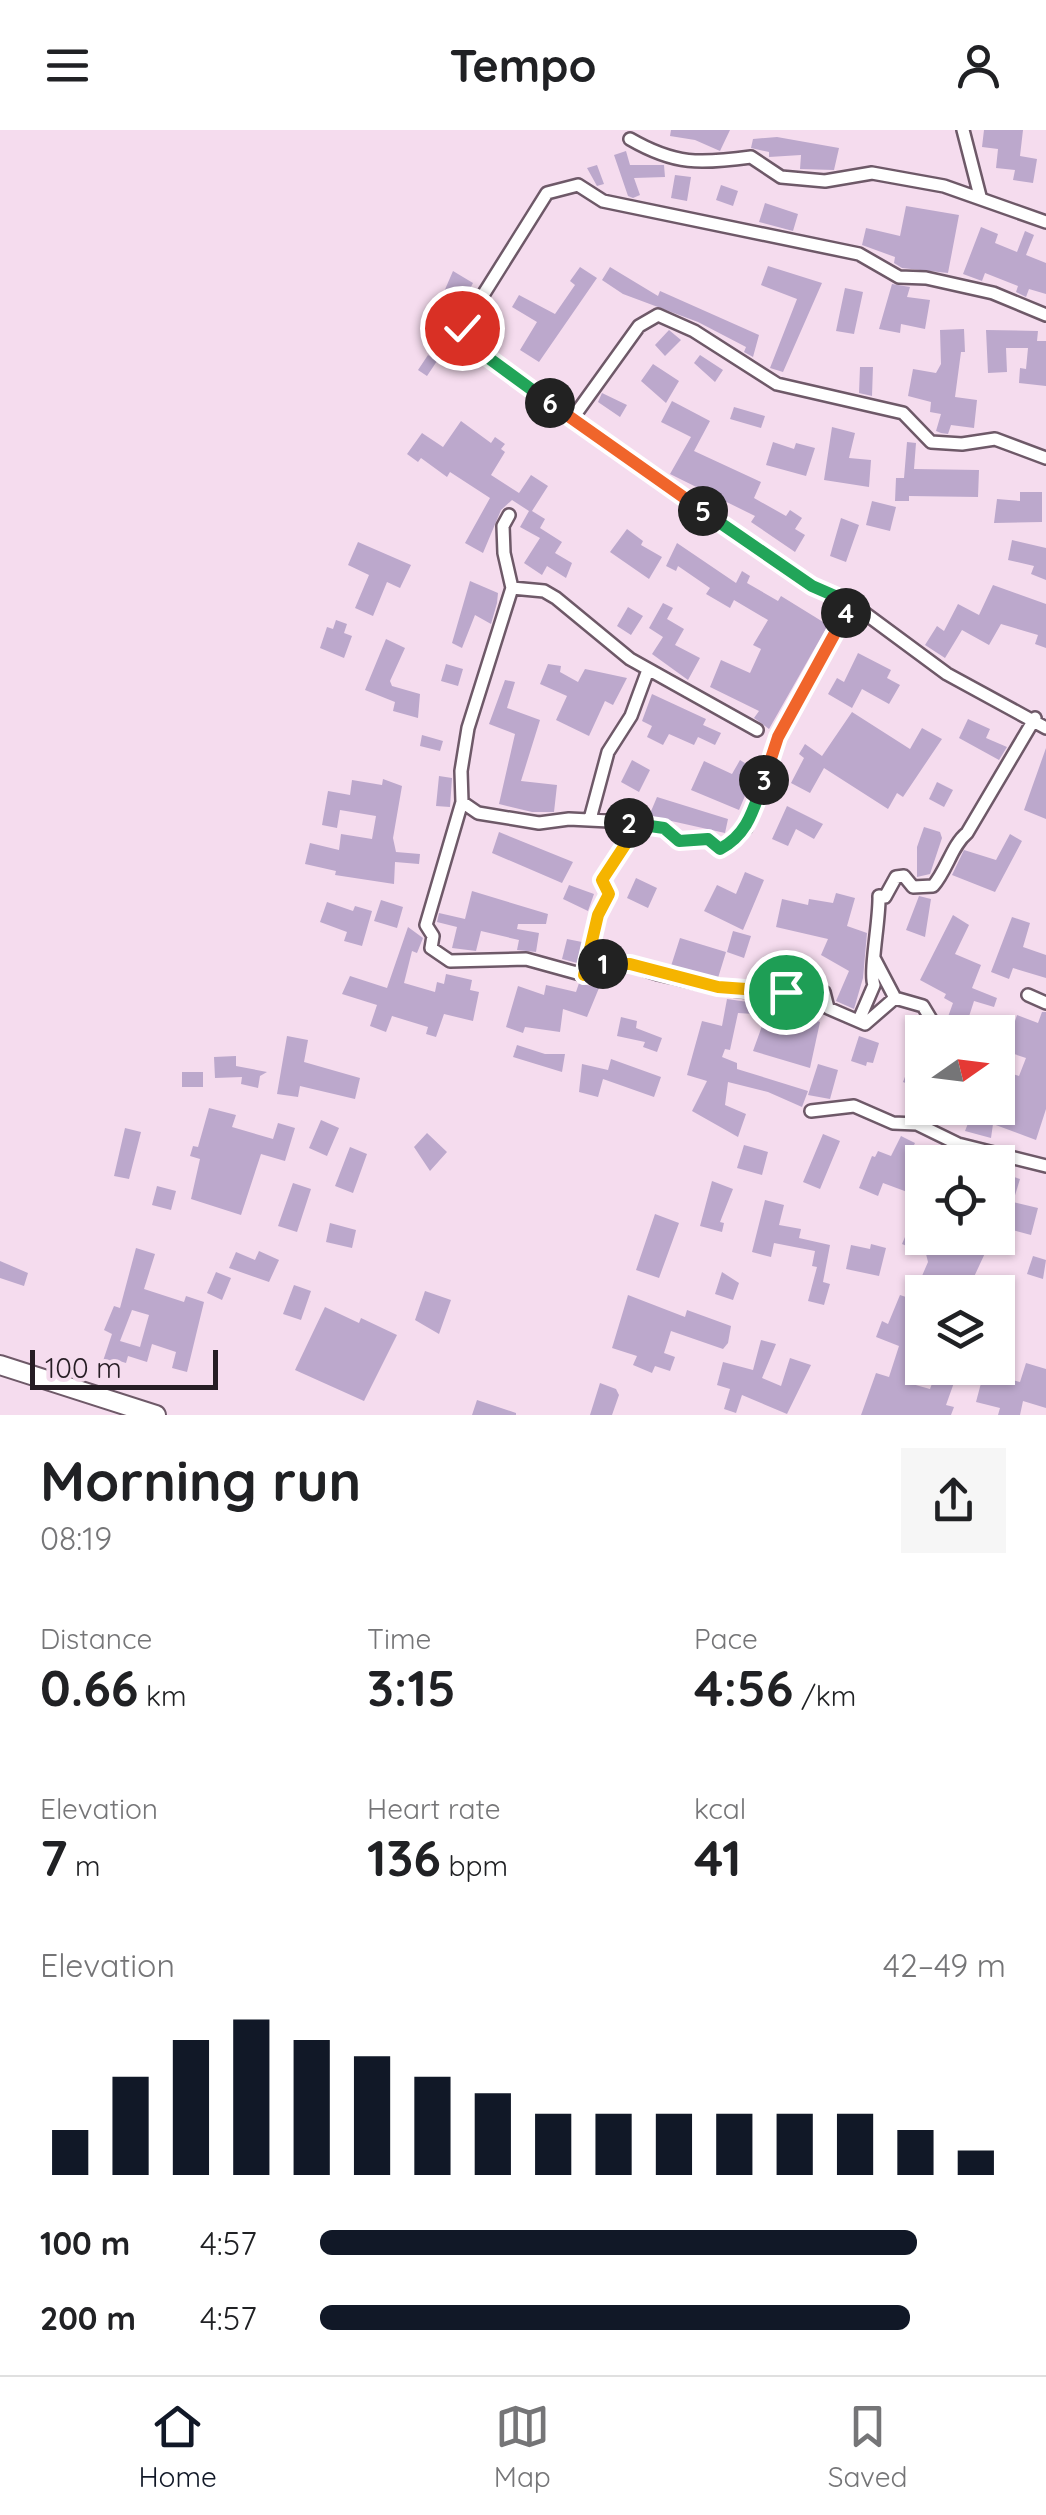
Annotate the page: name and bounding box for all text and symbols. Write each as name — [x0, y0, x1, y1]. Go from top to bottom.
text: Tempo — [449, 37, 597, 93]
icon: menu — [40, 38, 95, 93]
icon: person — [951, 38, 1006, 93]
pin — [420, 286, 505, 371]
icon: check — [435, 301, 490, 356]
pin: 6 — [525, 378, 575, 428]
text: 6 — [542, 385, 558, 420]
pin: 5 — [678, 486, 728, 536]
text: 5 — [695, 493, 711, 528]
pin: 4 — [821, 588, 871, 638]
text: 4 — [838, 595, 854, 630]
pin: 3 — [739, 755, 789, 805]
text: 3 — [756, 762, 772, 797]
pin: 2 — [604, 798, 654, 848]
text: 2 — [621, 805, 637, 840]
pin: 1 — [578, 939, 628, 989]
text: 1 — [598, 946, 608, 981]
pin — [744, 950, 829, 1035]
icon: arrive — [759, 965, 814, 1020]
north arrow — [905, 1015, 1015, 1125]
map controls — [905, 1015, 1015, 1385]
button: locate — [905, 1145, 1015, 1255]
button: layers — [905, 1275, 1015, 1385]
scale bar — [30, 1345, 218, 1390]
text: 100 m — [45, 1350, 122, 1385]
text: Morning run — [40, 1446, 361, 1515]
button: share — [901, 1448, 1006, 1553]
text: 08:19 — [40, 1518, 112, 1558]
text: Distance — [40, 1621, 152, 1656]
text: Time — [367, 1621, 431, 1656]
text: Pace — [694, 1621, 758, 1656]
text: 0.66 — [40, 1656, 138, 1719]
text: 3:15 — [367, 1656, 456, 1719]
text: 4:56 — [694, 1656, 794, 1719]
text: km — [138, 1678, 187, 1713]
text: /km — [794, 1678, 856, 1713]
text: Elevation — [40, 1791, 158, 1826]
text: Heart rate — [367, 1791, 501, 1826]
text: kcal — [694, 1791, 746, 1826]
text: 7 — [40, 1826, 67, 1889]
text: 136 — [367, 1826, 441, 1889]
text: 41 — [694, 1826, 741, 1889]
text: m — [67, 1848, 101, 1883]
text: bpm — [441, 1848, 508, 1883]
text: Elevation — [40, 1945, 175, 1985]
text: 42–49 m — [883, 1945, 1006, 1985]
text: 100 m — [40, 2223, 130, 2263]
text: 4:57 — [200, 2223, 257, 2263]
text: 200 m — [40, 2298, 136, 2338]
text: 4:57 — [200, 2298, 257, 2338]
tab: Home — [138, 2399, 217, 2494]
tab: Map — [494, 2399, 551, 2494]
tab: Saved — [828, 2399, 908, 2494]

